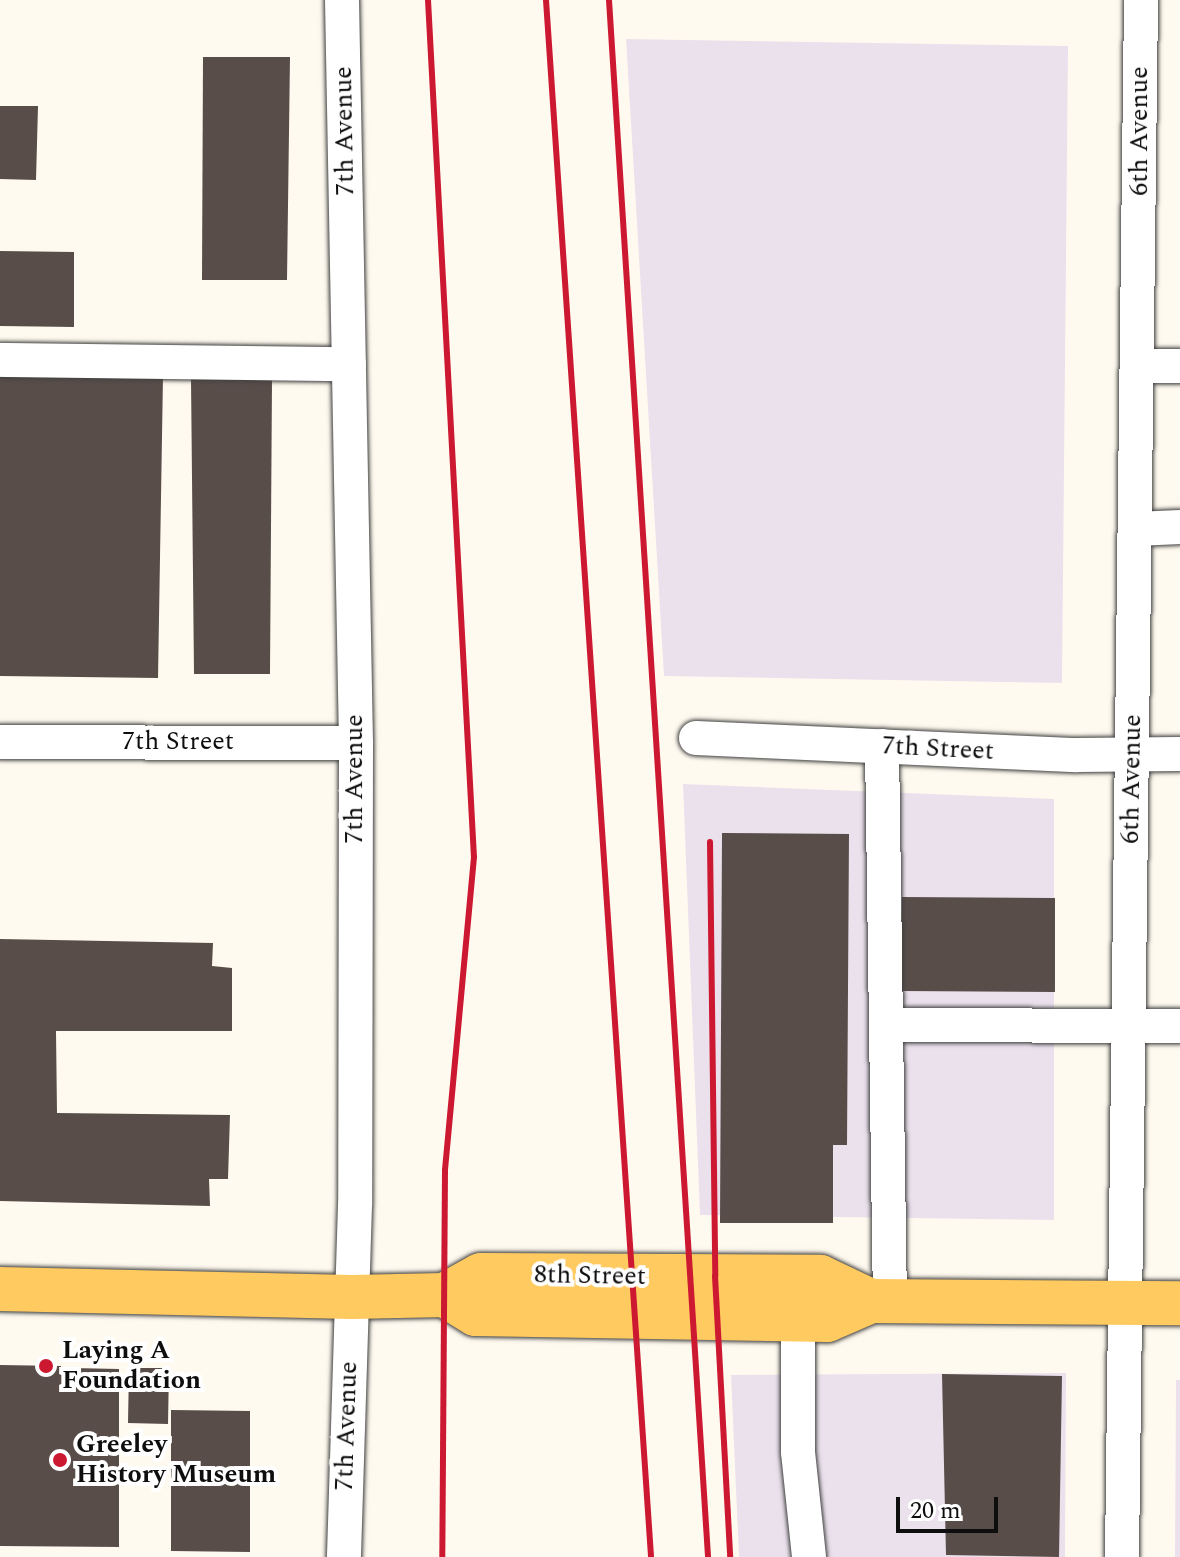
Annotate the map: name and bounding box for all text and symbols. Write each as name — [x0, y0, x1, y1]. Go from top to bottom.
street label: 7th Avenue — [328, 66, 362, 196]
street label: 6th Avenue — [1124, 66, 1156, 196]
street label: 7th Avenue — [339, 714, 371, 844]
street label: 6th Avenue — [1115, 714, 1149, 844]
street label: 7th Street — [122, 726, 234, 758]
street label: 7th Street — [881, 730, 995, 768]
street label: 8th Street — [534, 1259, 646, 1293]
place label: Laying A Foundation — [62, 1335, 201, 1396]
marker: Laying A Foundation — [37, 1357, 55, 1375]
street label: 7th Avenue — [329, 1361, 365, 1491]
place label: Greeley History Museum — [76, 1429, 276, 1490]
marker: Greeley History Museum — [51, 1451, 69, 1469]
scale bar — [900, 1481, 1002, 1531]
text: 20 m — [910, 1493, 961, 1529]

